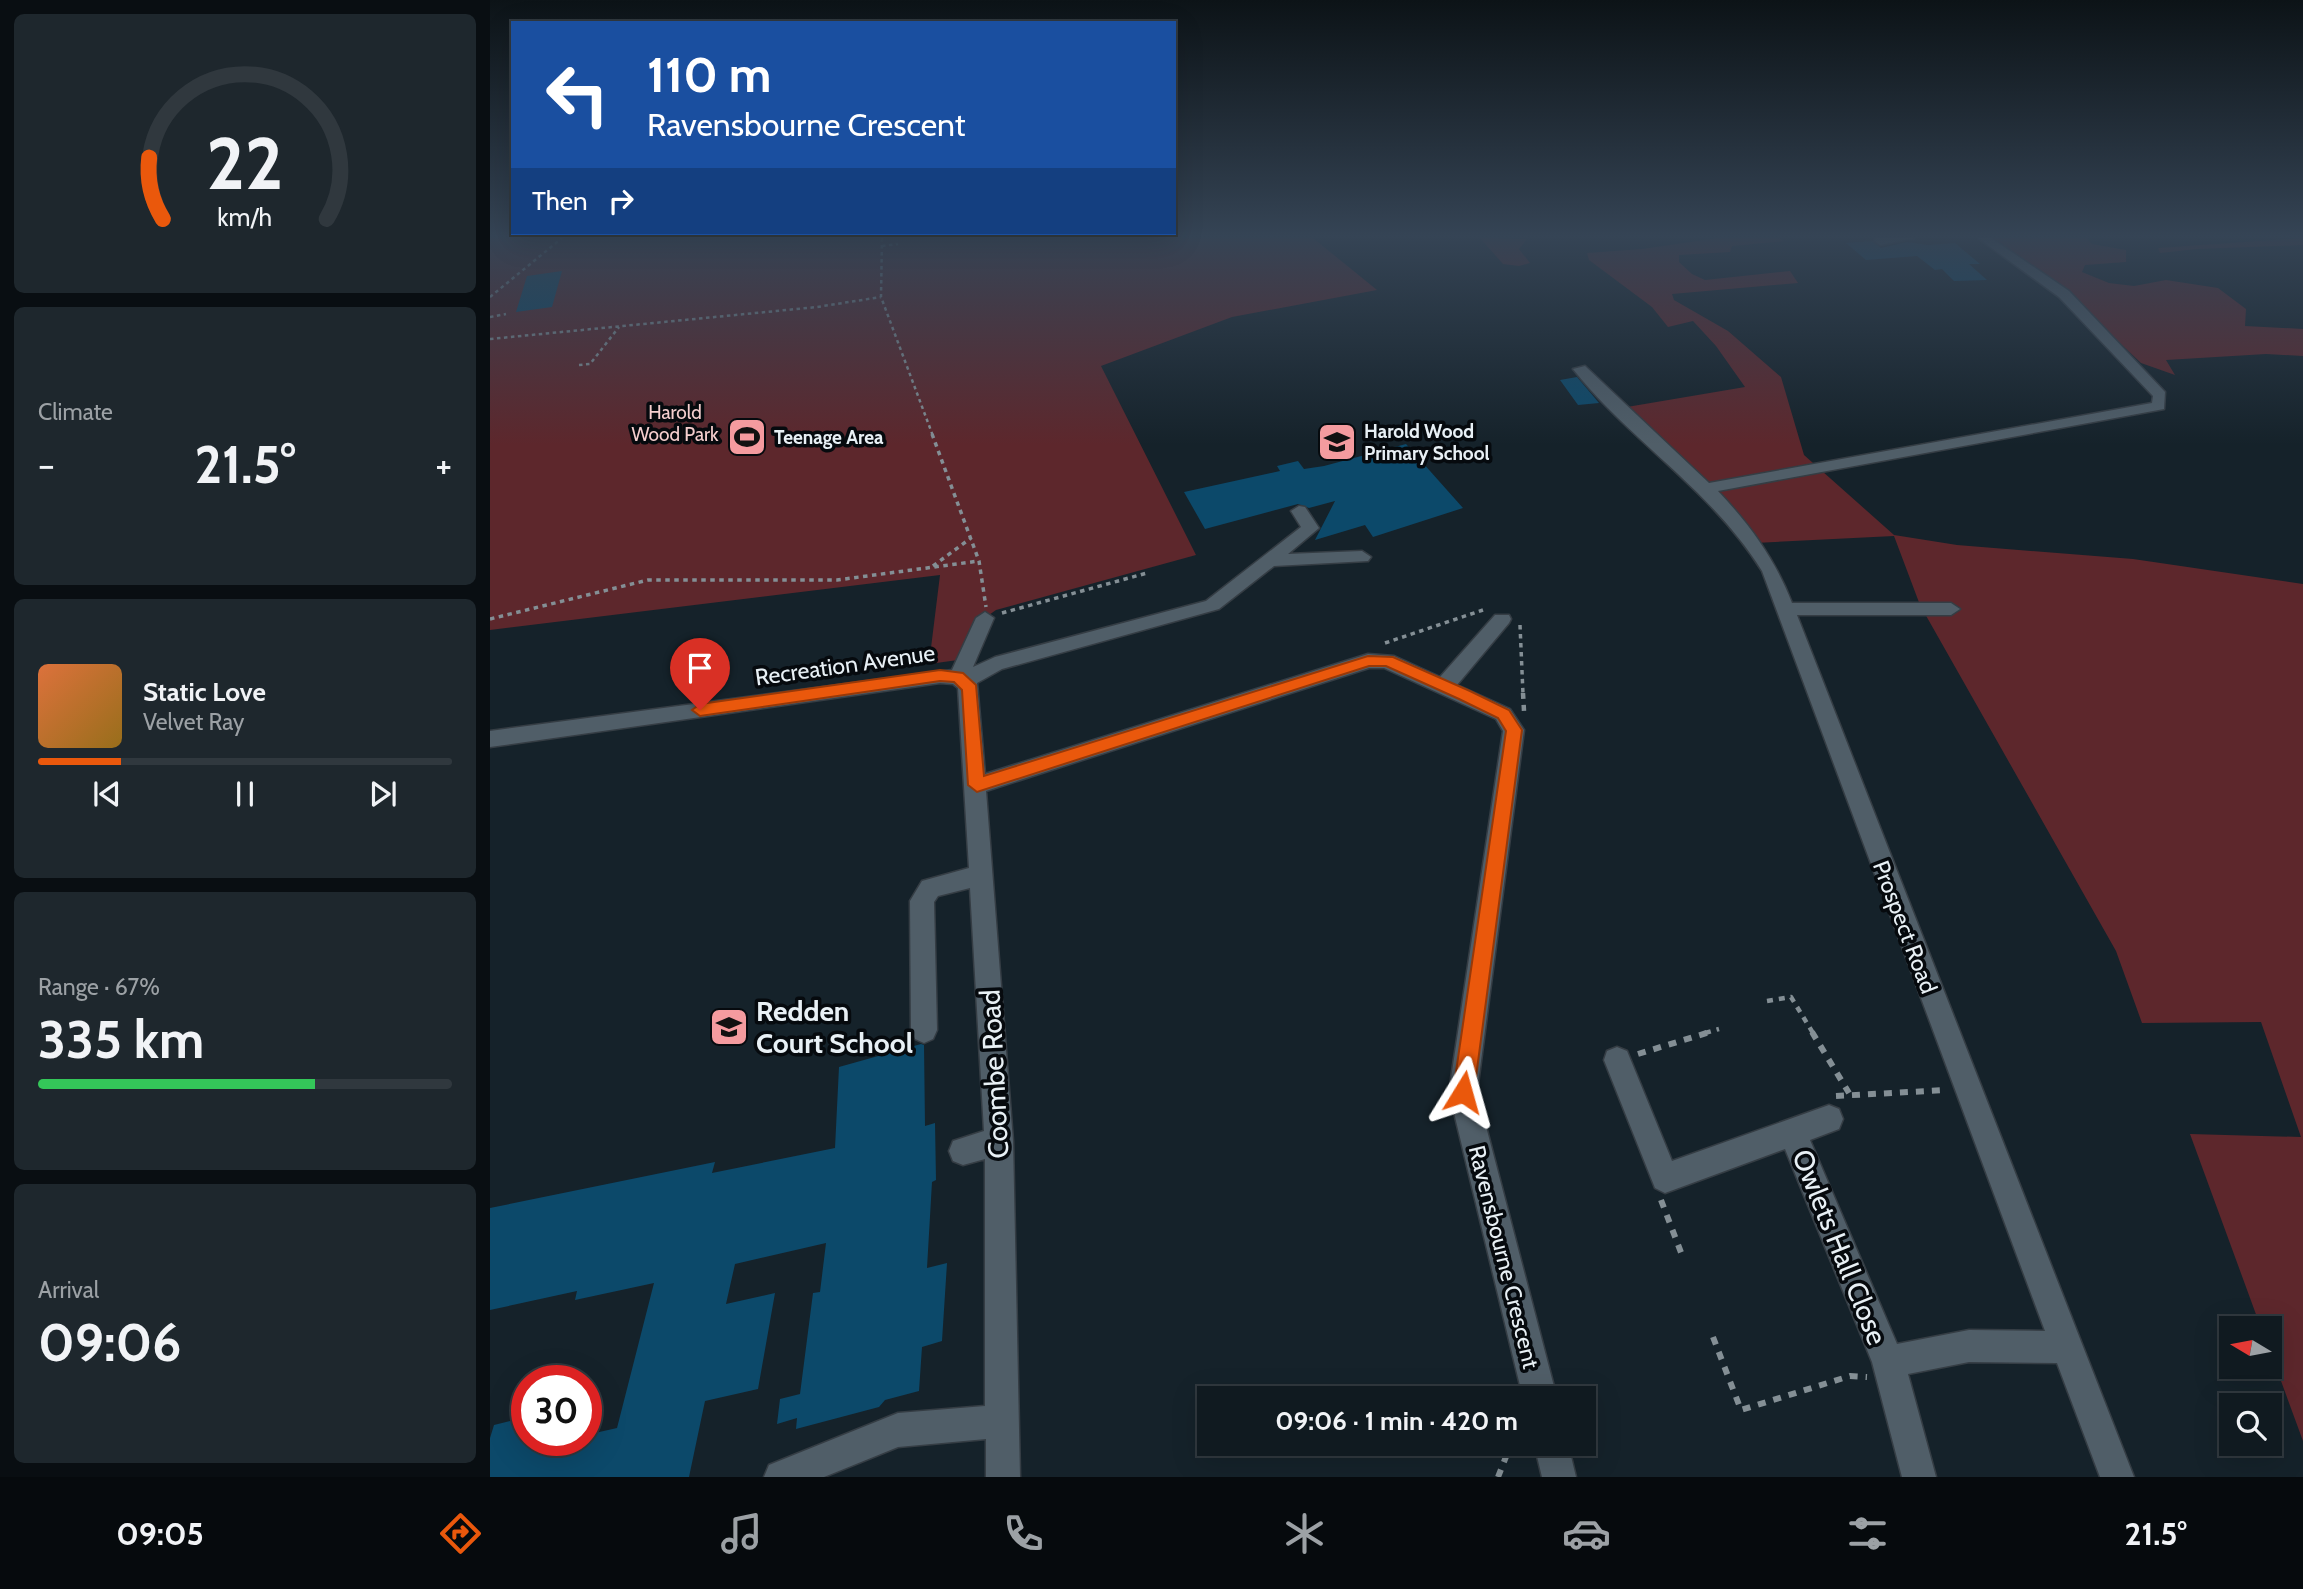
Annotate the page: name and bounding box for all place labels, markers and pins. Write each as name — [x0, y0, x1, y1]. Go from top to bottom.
sports icon: Teenage Area — [726, 416, 768, 458]
place label: Harold Wood Primary School — [1364, 420, 1490, 465]
school or university icon: Harold Wood Primary School — [1316, 421, 1358, 463]
place label: Teenage Area — [774, 426, 884, 449]
pin — [670, 638, 730, 710]
place label: Redden Court School — [756, 994, 913, 1060]
school or university icon: Redden Court School — [708, 1006, 750, 1048]

